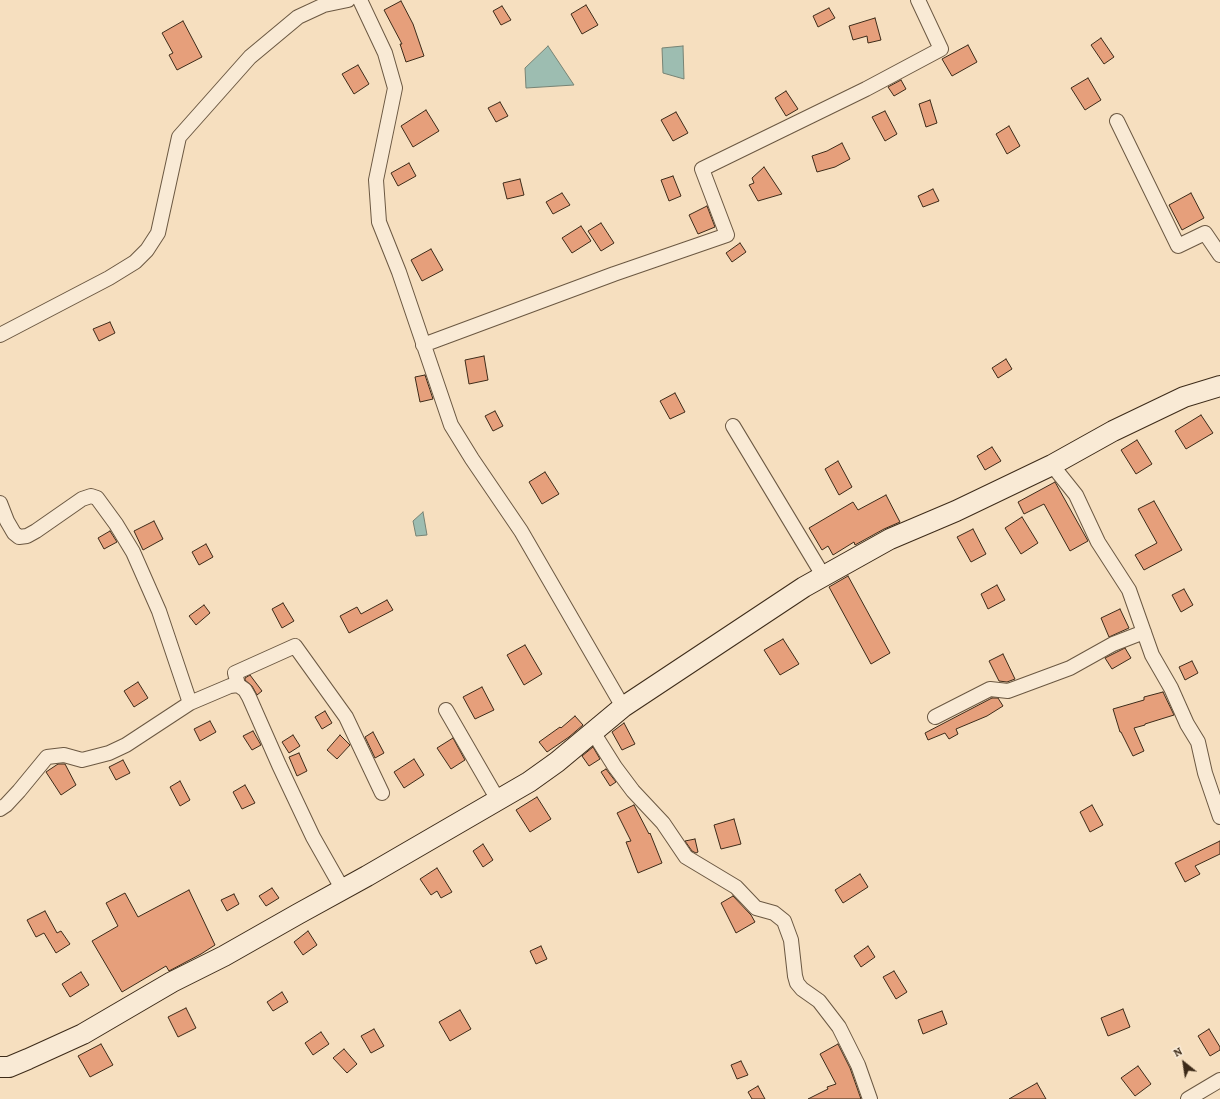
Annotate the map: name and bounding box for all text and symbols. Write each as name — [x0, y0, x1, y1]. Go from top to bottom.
north arrow — [1164, 1043, 1204, 1083]
text: N — [1171, 1044, 1185, 1061]

